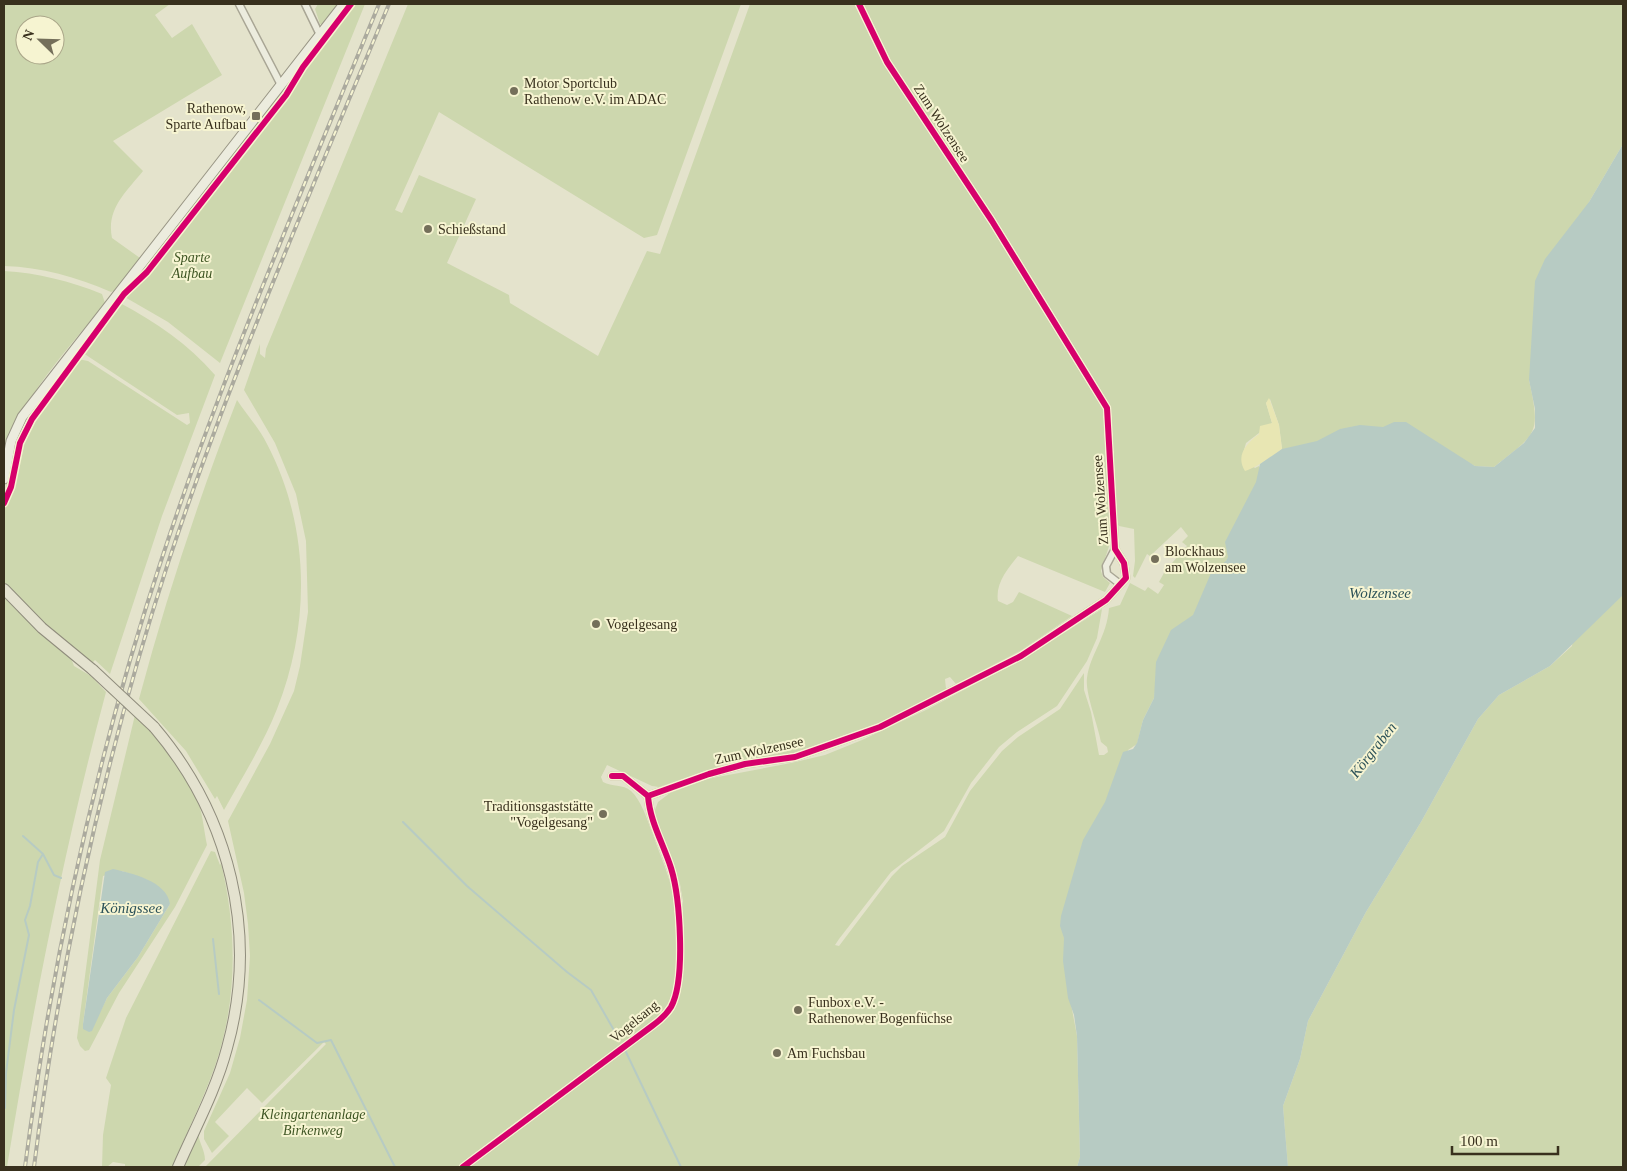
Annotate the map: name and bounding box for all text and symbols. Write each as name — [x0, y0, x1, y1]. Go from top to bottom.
north arrow — [15, 15, 65, 65]
text: N — [20, 28, 37, 43]
place label: Motor Sportclub Rathenow e.V. im ADAC — [524, 76, 666, 107]
street label: Zum Wolzensee — [911, 81, 972, 165]
marker: Motor Sportclub Rathenow e.V. im ADAC — [508, 85, 520, 97]
place label: Rathenow, Sparte Aufbau — [166, 101, 246, 132]
marker: Rathenow, Sparte Aufbau — [250, 110, 262, 122]
place label: Schießstand — [438, 222, 506, 237]
marker: Schießstand — [422, 223, 434, 235]
park label: Sparte Aufbau — [171, 250, 212, 281]
street label: Zum Wolzensee — [1090, 455, 1111, 545]
place label: Blockhaus am Wolzensee — [1165, 544, 1246, 575]
marker: Blockhaus am Wolzensee — [1149, 553, 1161, 565]
water label: Wolzensee — [1349, 585, 1411, 601]
place label: Vogelgesang — [606, 617, 677, 632]
marker: Vogelgesang — [590, 618, 602, 630]
water label: Körgraben — [1346, 719, 1399, 781]
street label: Zum Wolzensee — [714, 734, 805, 767]
place label: Traditionsgaststätte "Vogelgesang" — [484, 799, 593, 830]
marker: Traditionsgaststätte "Vogelgesang" — [597, 808, 609, 820]
water label: Königssee — [99, 900, 162, 916]
place label: Funbox e.V. - Rathenower Bogenfüchse — [808, 995, 952, 1026]
street label: Vogelsang — [607, 997, 662, 1045]
marker: Funbox e.V. - Rathenower Bogenfüchse — [792, 1004, 804, 1016]
place label: Am Fuchsbau — [787, 1046, 865, 1061]
marker: Am Fuchsbau — [771, 1047, 783, 1059]
park label: Kleingartenanlage Birkenweg — [260, 1107, 366, 1138]
scale bar — [1452, 1124, 1558, 1156]
text: 100 m — [1460, 1133, 1498, 1149]

